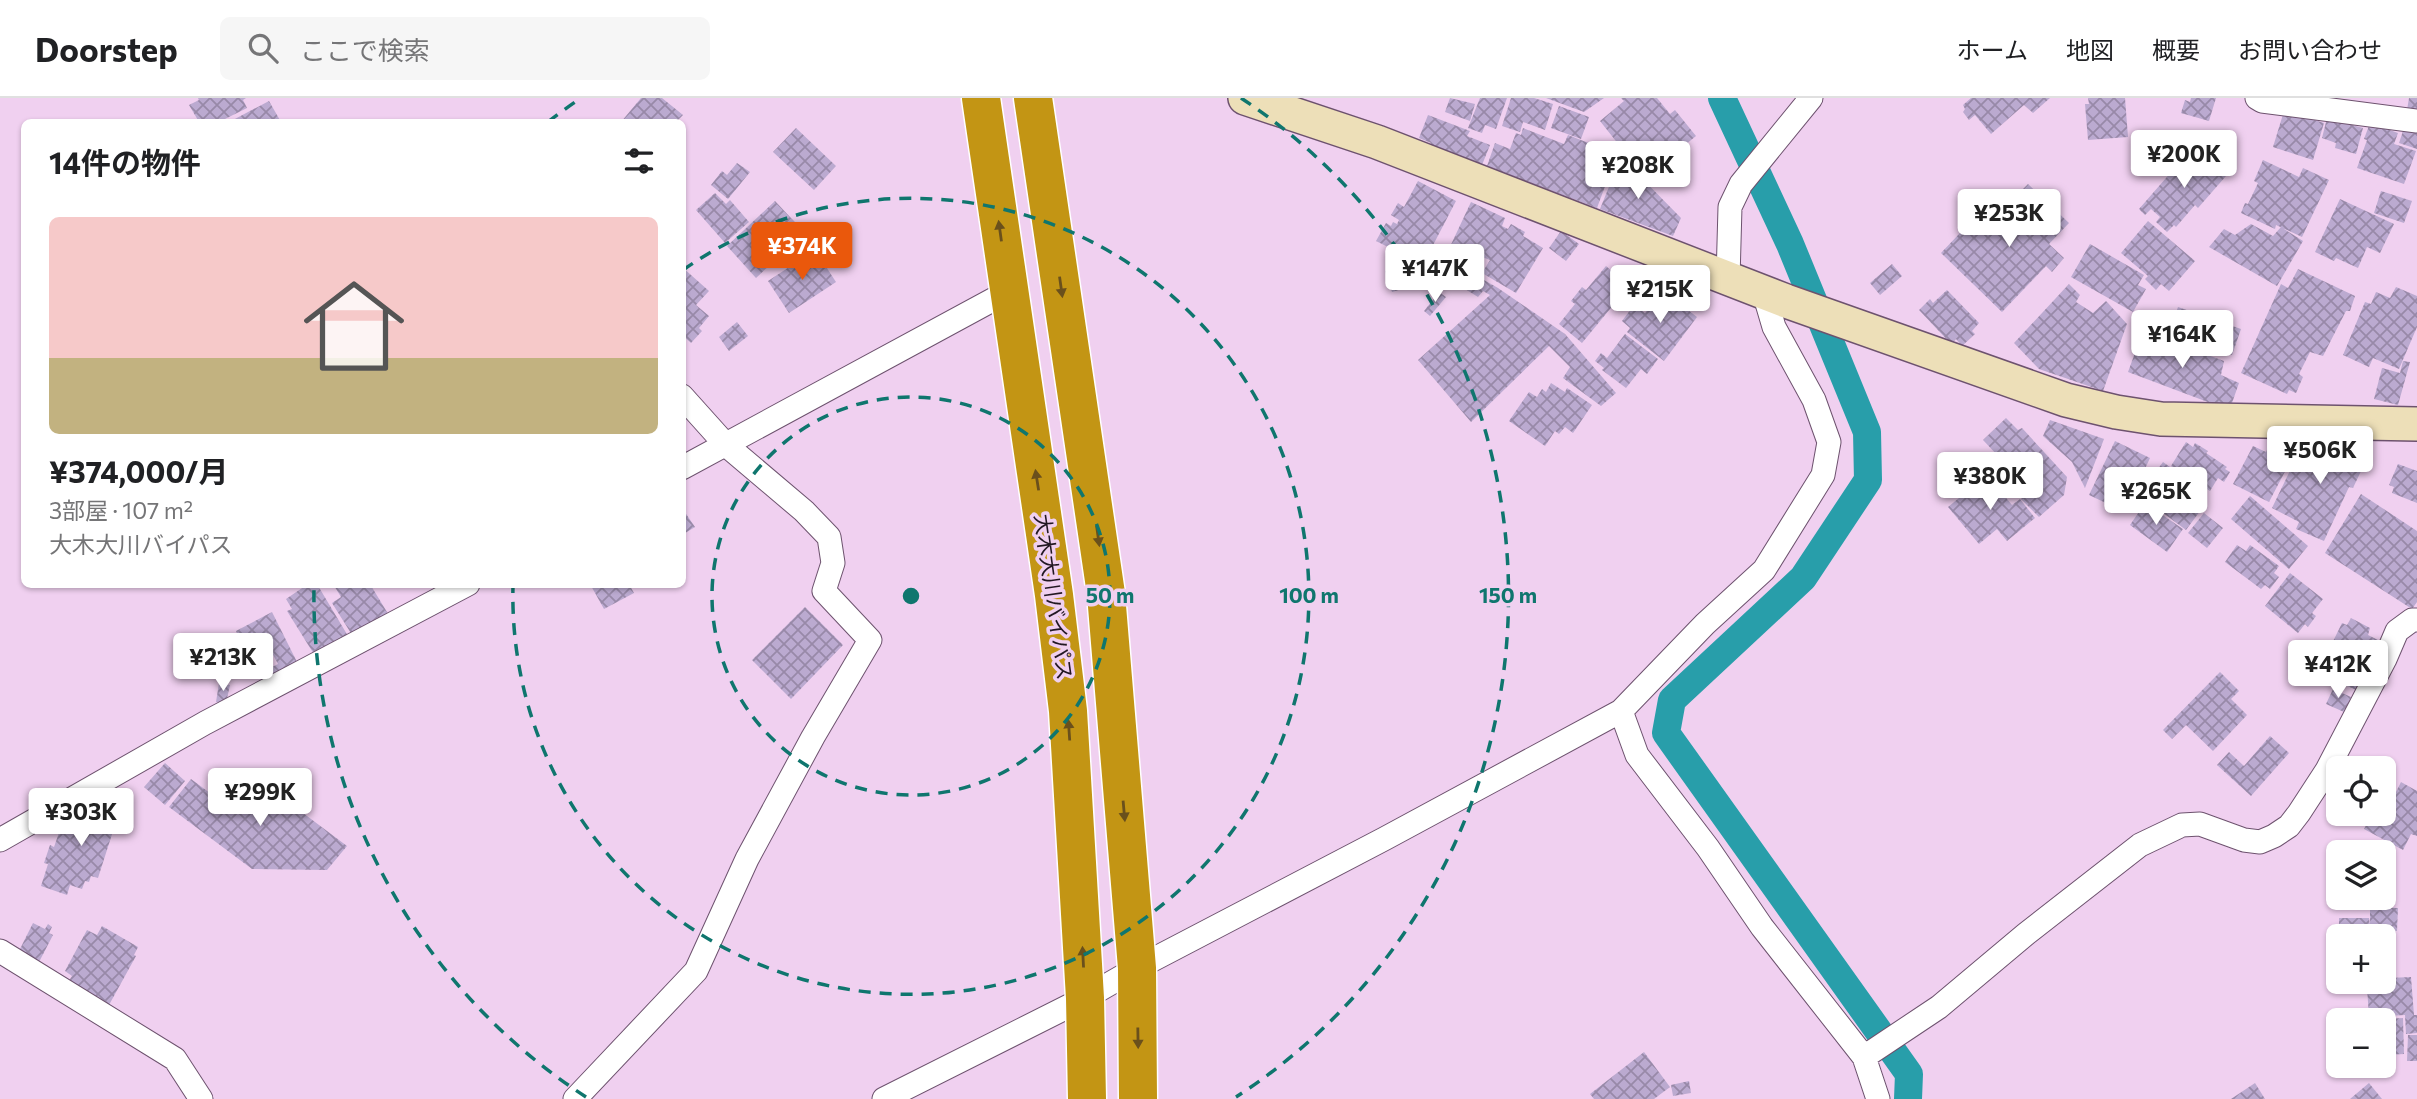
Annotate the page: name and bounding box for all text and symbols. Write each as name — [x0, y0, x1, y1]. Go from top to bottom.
search box — [220, 17, 710, 80]
text: Doorstep — [35, 28, 178, 69]
icon: search — [244, 29, 282, 67]
text: ここで検索 — [300, 34, 430, 65]
text: ホーム — [1957, 35, 2028, 64]
text: 地図 — [2066, 35, 2114, 64]
text: 概要 — [2152, 35, 2200, 64]
text: お問い合わせ — [2238, 35, 2382, 64]
pin: ¥200K — [2135, 130, 2233, 190]
text: ¥200K — [2147, 139, 2221, 167]
pin: ¥208K — [1589, 141, 1687, 201]
icon: filters — [620, 142, 658, 180]
text: 14件の物件 — [49, 143, 201, 180]
text: ¥208K — [1601, 150, 1675, 178]
pin: ¥253K — [1960, 190, 2058, 249]
text: ¥253K — [1974, 198, 2044, 226]
one-way arrow — [994, 220, 1005, 242]
pin: ¥374K — [753, 222, 851, 282]
text: ¥374K — [767, 231, 837, 259]
pin: ¥147K — [1386, 244, 1484, 304]
text: ¥147K — [1401, 253, 1469, 281]
icon: home — [291, 263, 417, 389]
pin: ¥215K — [1611, 266, 1709, 325]
text: ¥215K — [1626, 274, 1694, 302]
one-way arrow — [1056, 276, 1067, 298]
pin: ¥164K — [2133, 310, 2231, 370]
text: ¥164K — [2147, 319, 2217, 347]
pin: ¥506K — [2271, 426, 2369, 486]
text: ¥506K — [2283, 435, 2357, 463]
text: ¥374,000/月 — [49, 452, 228, 489]
pin: ¥380K — [1941, 452, 2039, 512]
text: ¥380K — [1953, 461, 2027, 489]
pin: ¥265K — [2107, 468, 2205, 527]
one-way arrow — [1031, 469, 1042, 491]
text: ¥265K — [2120, 476, 2192, 504]
text: 3部屋 · 107 m² — [49, 496, 193, 524]
street label: 大木大川バイパス — [1030, 512, 1079, 682]
one-way arrow — [1092, 525, 1103, 547]
text: 大木大川バイパス — [49, 530, 233, 558]
text: 50 m — [1086, 582, 1134, 607]
text: 100 m — [1279, 582, 1339, 607]
text: 150 m — [1479, 582, 1537, 607]
centre of rings — [899, 584, 923, 608]
pin: ¥213K — [174, 634, 272, 693]
pin: ¥412K — [2289, 640, 2387, 700]
text: ¥213K — [189, 642, 257, 670]
text: ¥412K — [2304, 649, 2372, 677]
one-way arrow — [1063, 719, 1074, 741]
map controls — [2326, 756, 2396, 1078]
button: locate — [2326, 756, 2396, 826]
pin: ¥299K — [211, 768, 309, 828]
text: ¥299K — [224, 777, 296, 805]
pin: ¥303K — [32, 788, 130, 848]
text: ¥303K — [45, 797, 117, 825]
one-way arrow — [1119, 800, 1130, 822]
button: layers — [2326, 840, 2396, 910]
button: + — [2326, 924, 2396, 994]
one-way arrow — [1077, 946, 1088, 968]
button: − — [2326, 1008, 2396, 1078]
one-way arrow — [1132, 1027, 1144, 1049]

